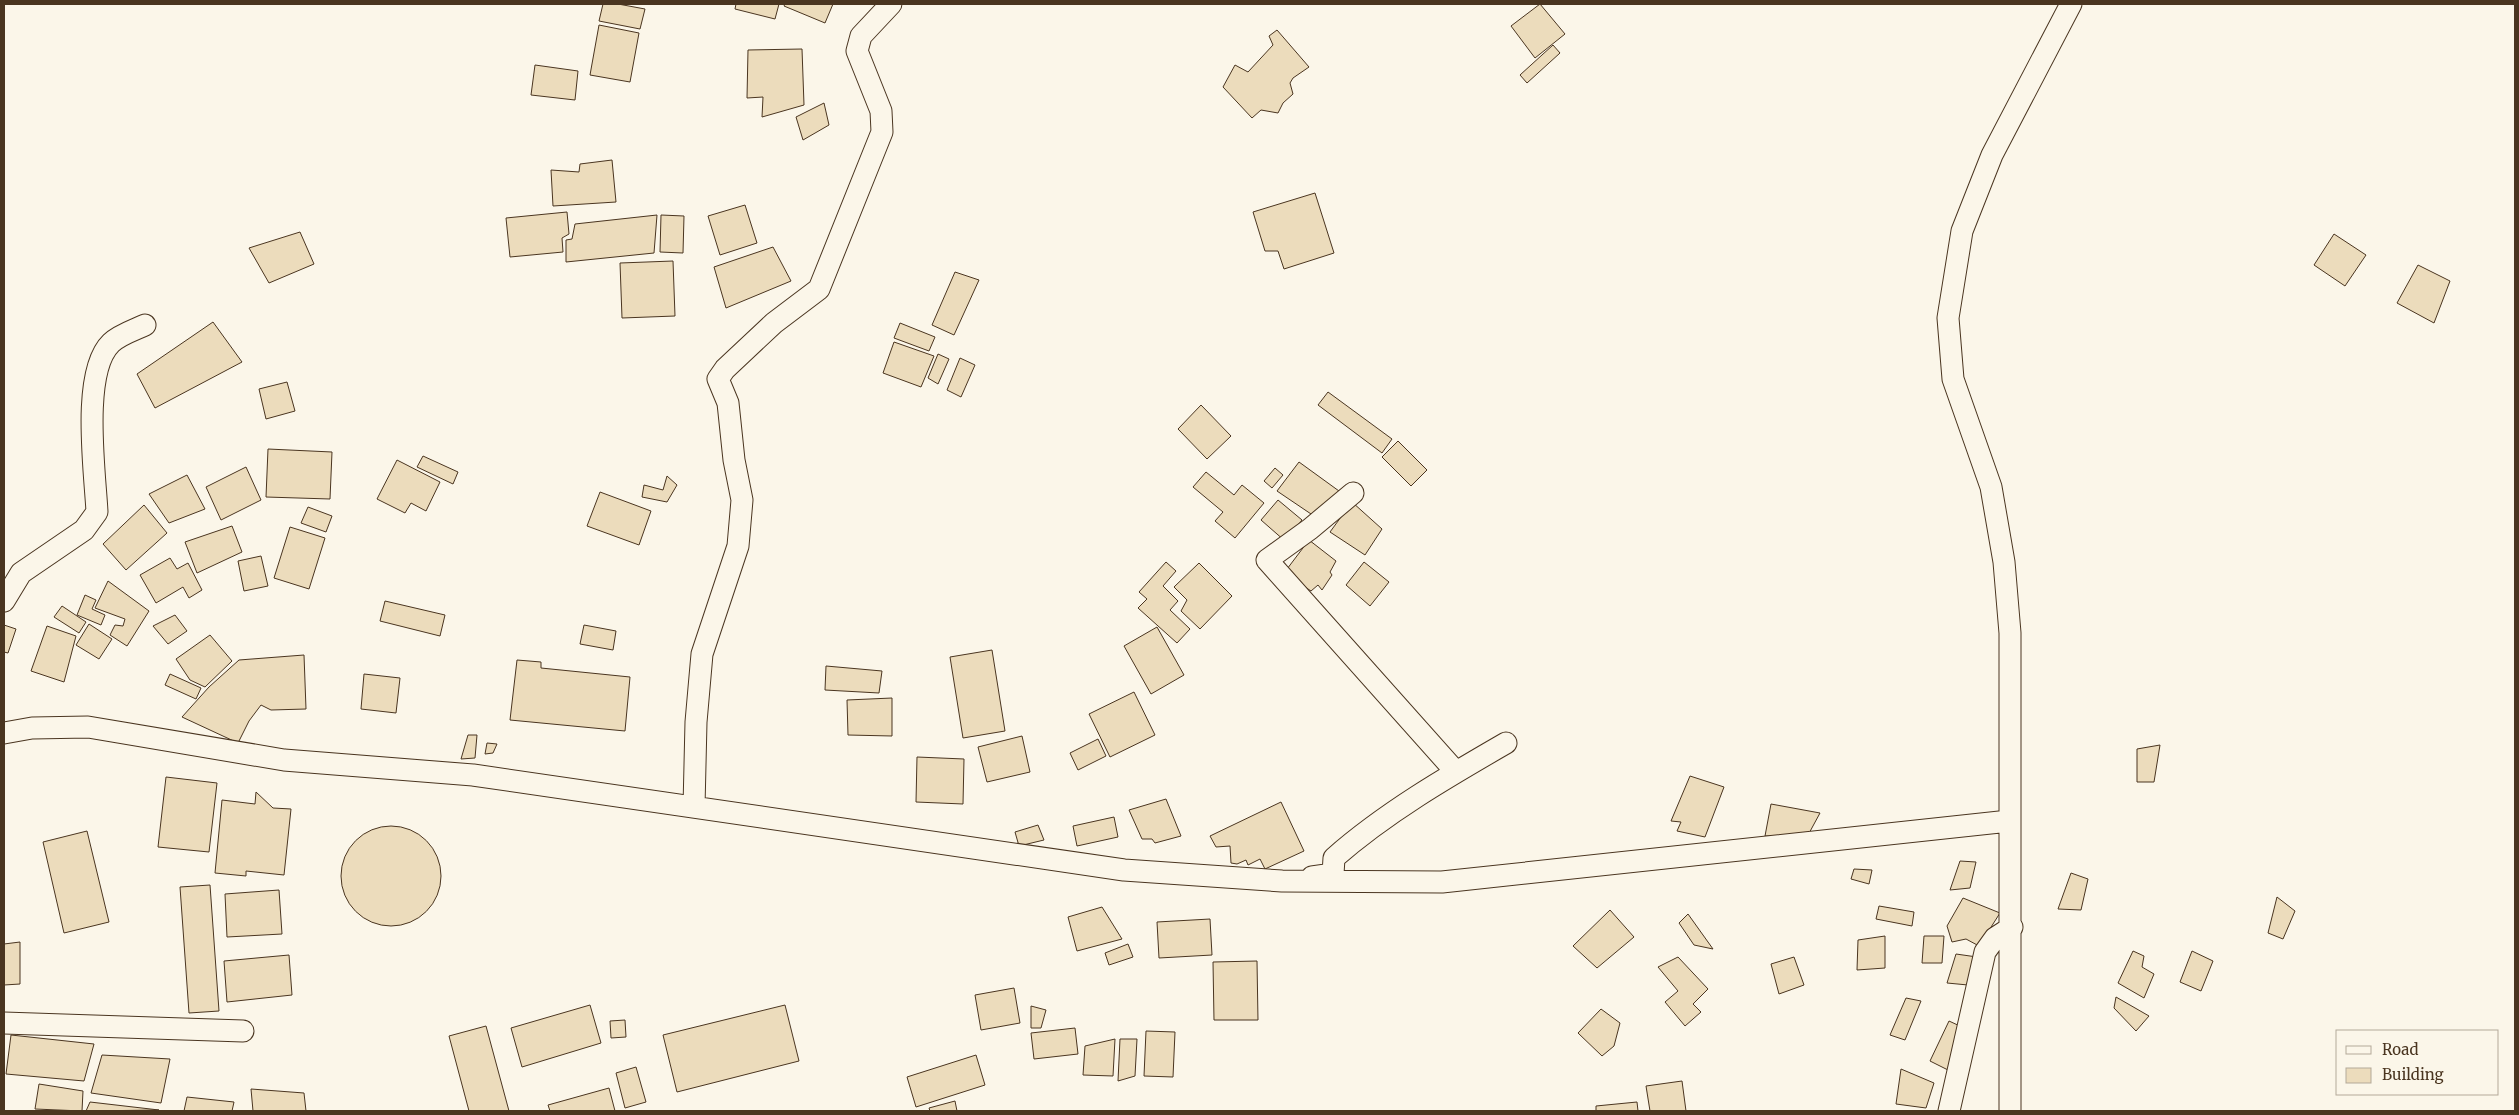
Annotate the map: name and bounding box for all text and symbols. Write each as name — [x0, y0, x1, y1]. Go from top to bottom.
legend — [2336, 1030, 2499, 1095]
text: Road — [2382, 1040, 2418, 1059]
text: Building — [2382, 1065, 2444, 1084]

